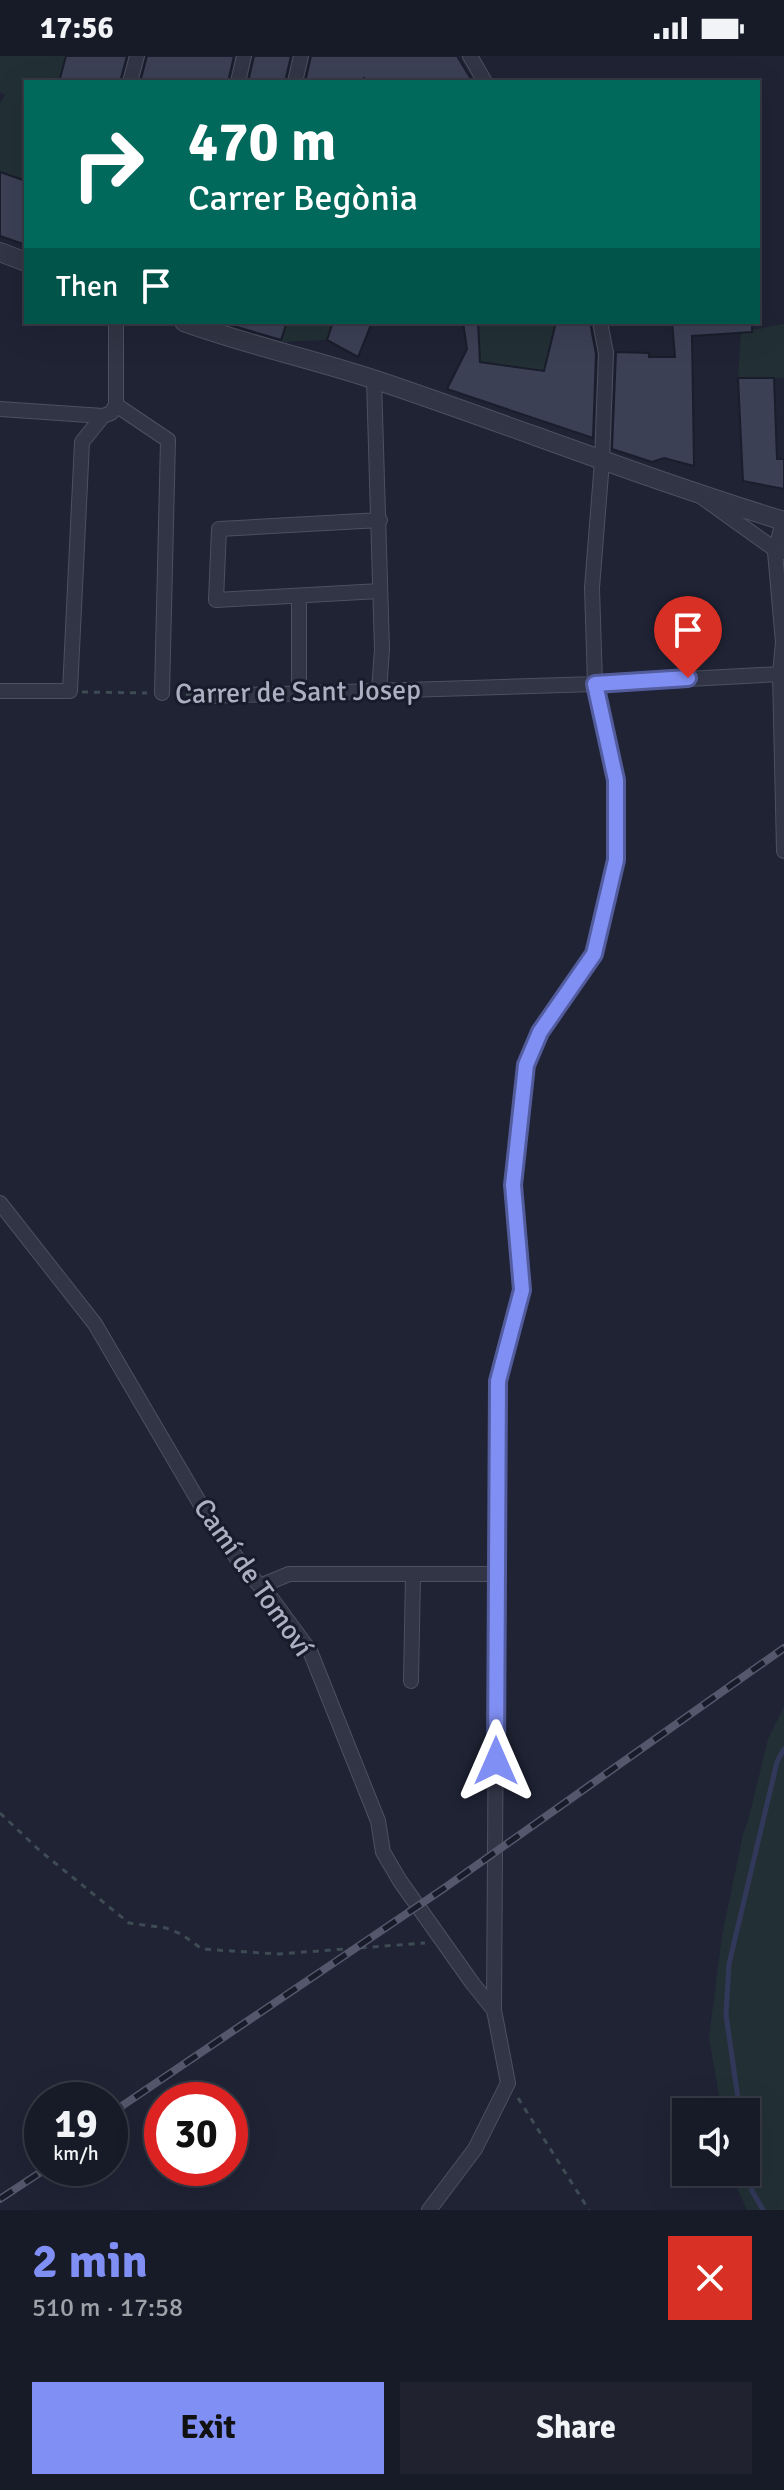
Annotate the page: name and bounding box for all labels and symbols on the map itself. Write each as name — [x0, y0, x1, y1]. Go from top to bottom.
pin — [654, 596, 722, 678]
street label: Carrer de Sant Josep — [175, 673, 421, 711]
street label: Camí de Tomoví — [186, 1492, 320, 1663]
position arrow — [454, 1719, 538, 1803]
speed limit sign: 30 — [144, 2082, 248, 2186]

